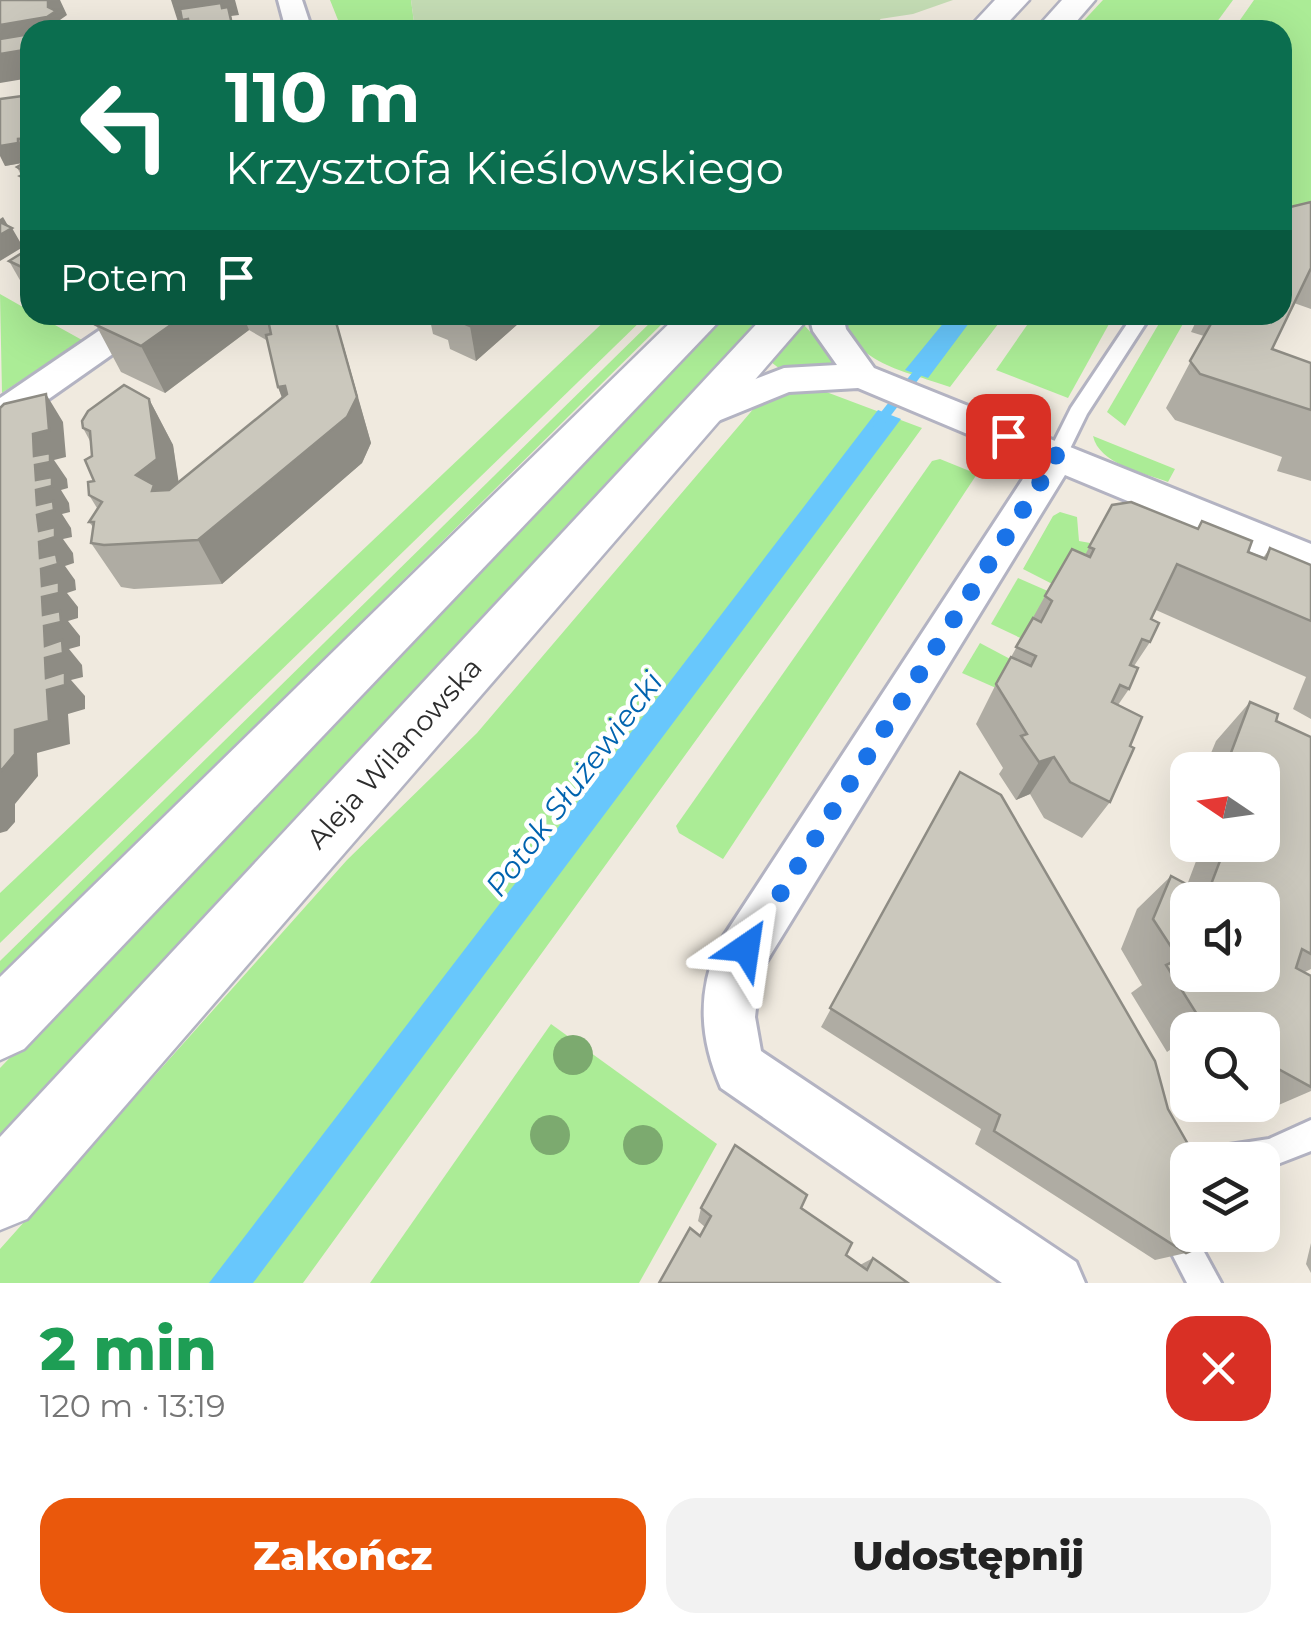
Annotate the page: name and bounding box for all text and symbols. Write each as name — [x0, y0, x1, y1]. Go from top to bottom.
text: 110 m — [225, 54, 421, 140]
icon: left — [60, 60, 190, 190]
text: Krzysztofa Kieślowskiego — [225, 140, 784, 195]
icon: arrive — [209, 250, 264, 305]
text: Potem — [60, 254, 189, 301]
pin — [966, 394, 1051, 479]
icon: arrive — [981, 409, 1036, 464]
street label: Aleja Wilanowska — [299, 651, 489, 855]
water label: Potok Służewiecki — [477, 664, 671, 904]
north arrow — [1170, 752, 1280, 862]
map controls — [1170, 752, 1280, 1252]
button: sound — [1170, 882, 1280, 992]
position arrow — [694, 896, 798, 1000]
button: search — [1170, 1012, 1280, 1122]
button: layers — [1170, 1142, 1280, 1252]
text: 2 min — [40, 1312, 217, 1385]
button: close — [1166, 1316, 1271, 1421]
text: 120 m · 13:19 — [40, 1386, 225, 1425]
button: Zakończ — [40, 1498, 646, 1613]
button: Udostępnij — [666, 1498, 1271, 1613]

